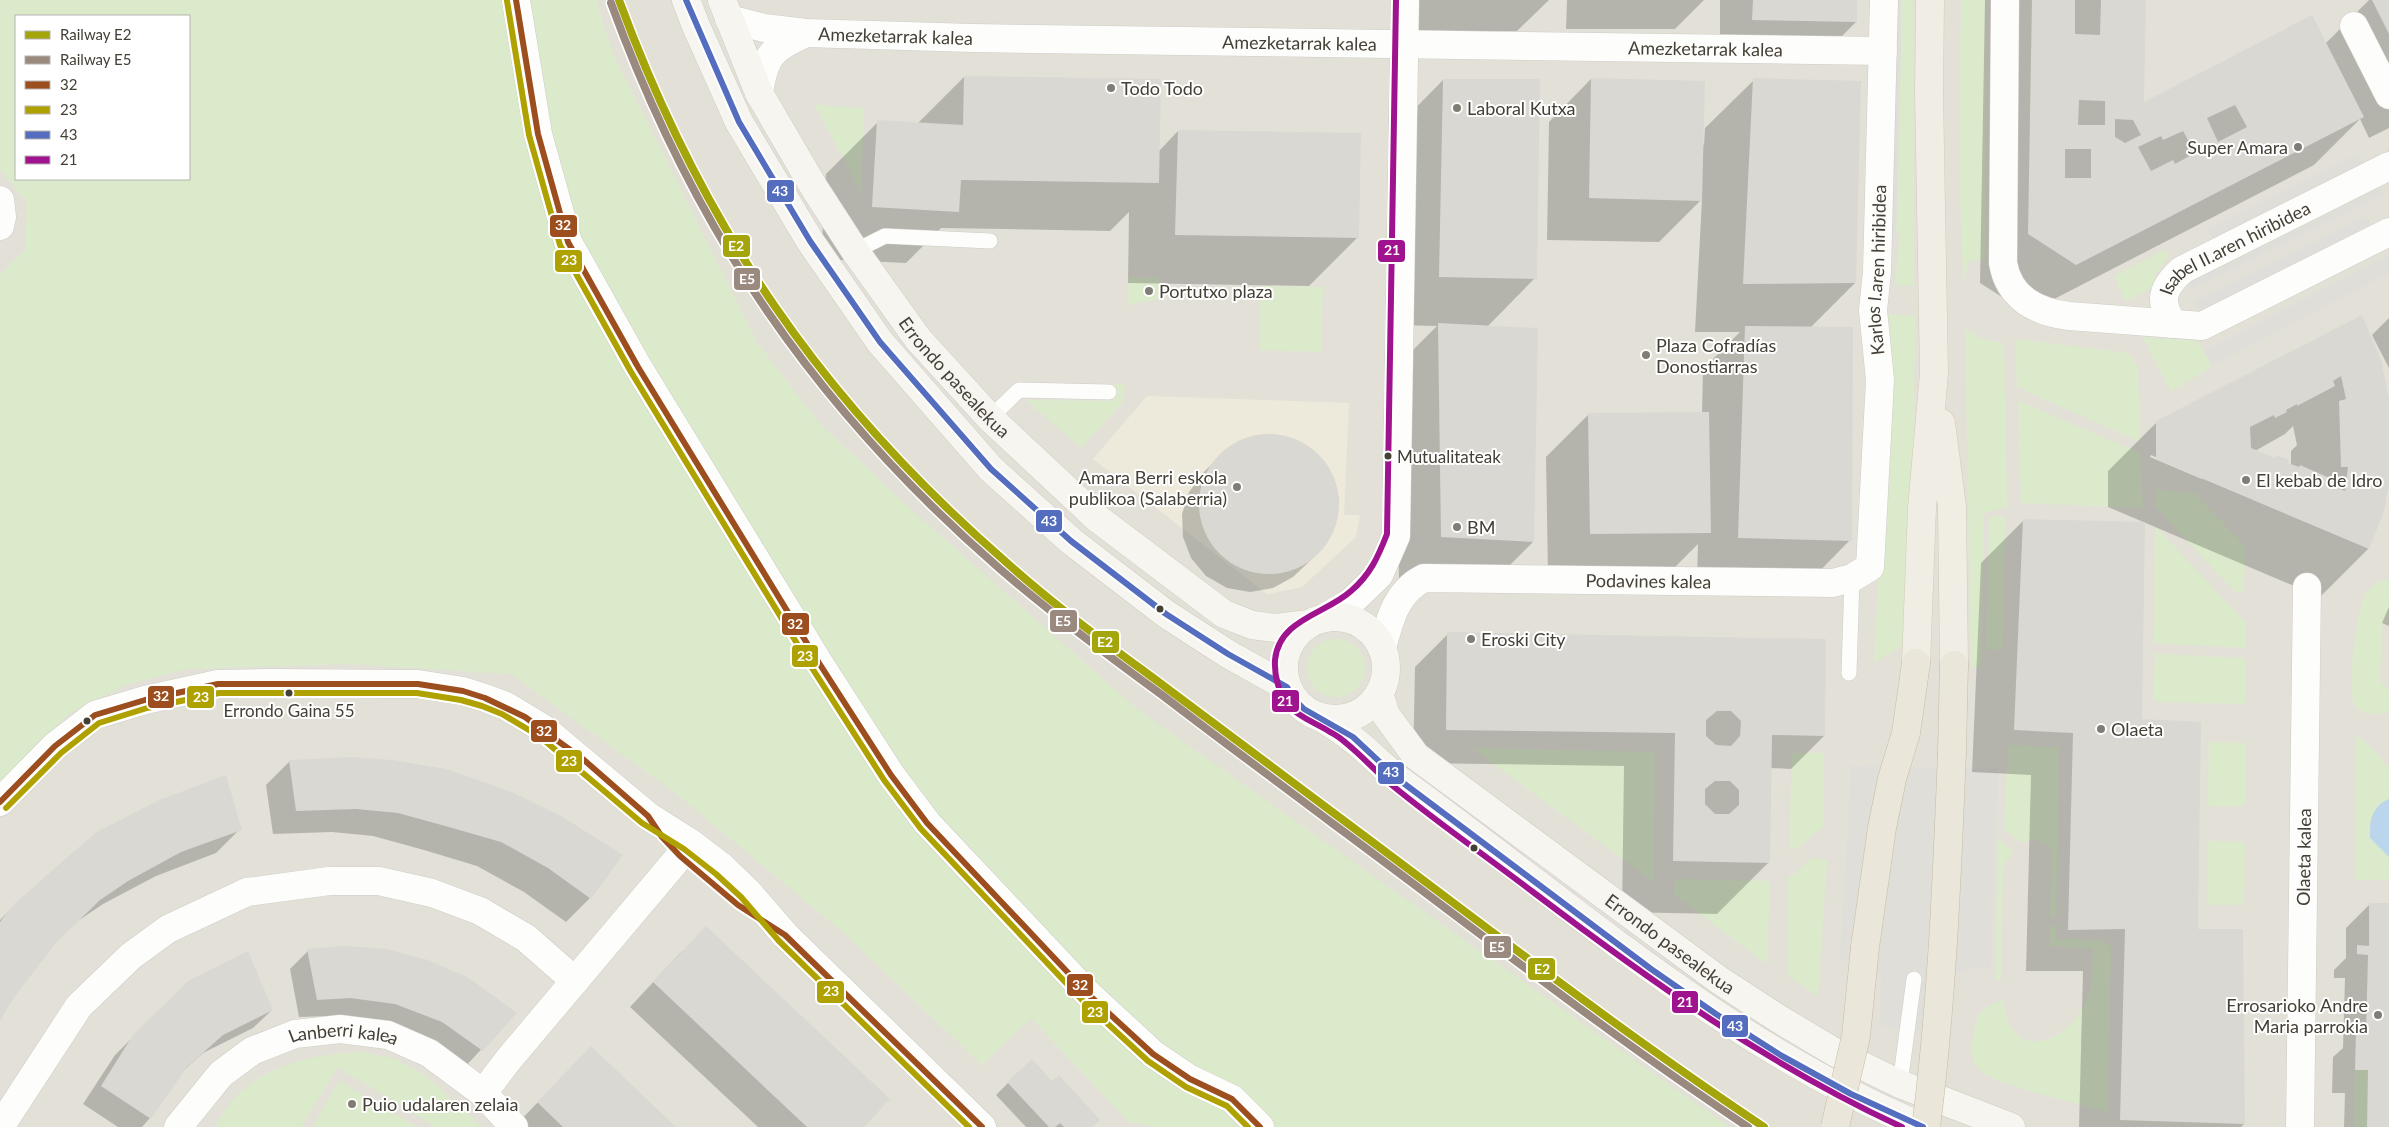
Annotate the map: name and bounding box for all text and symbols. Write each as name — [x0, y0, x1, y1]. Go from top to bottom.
legend — [15, 15, 190, 180]
street label: Amezketarrak kalea — [818, 22, 973, 49]
text: Railway E2 — [60, 25, 131, 43]
street label: Amezketarrak kalea — [1222, 31, 1377, 55]
street label: Amezketarrak kalea — [1628, 36, 1783, 61]
text: Railway E5 — [60, 50, 131, 68]
text: 32 — [60, 75, 77, 93]
place label: Todo Todo — [1121, 77, 1203, 99]
marker: Todo Todo — [1105, 82, 1117, 94]
place label: Laboral Kutxa — [1467, 97, 1576, 119]
text: 23 — [60, 100, 77, 118]
marker: Laboral Kutxa — [1451, 102, 1463, 114]
text: 43 — [60, 125, 77, 143]
place label: Super Amara — [2187, 136, 2288, 158]
marker: Super Amara — [2292, 141, 2304, 153]
text: 21 — [60, 150, 77, 168]
line badge: 43 — [766, 179, 795, 203]
text: 43 — [772, 182, 788, 199]
street label: Karlos I.aren hiribidea — [1862, 184, 1890, 356]
street label: Isabel II.aren hiribidea — [2154, 196, 2314, 298]
line badge: 32 — [549, 214, 578, 238]
text: 32 — [555, 216, 571, 233]
line badge: E2 — [722, 234, 751, 258]
text: E2 — [728, 237, 744, 254]
line badge: 21 — [1377, 239, 1406, 263]
text: 21 — [1384, 241, 1400, 258]
line badge: 23 — [554, 249, 583, 273]
text: 23 — [561, 251, 577, 268]
line badge: E5 — [733, 267, 761, 291]
text: E5 — [739, 270, 755, 287]
place label: Portutxo plaza — [1159, 280, 1273, 302]
marker: Portutxo plaza — [1143, 285, 1155, 297]
street label: Errondo pasealekua — [895, 312, 1015, 442]
place label: Plaza Cofradías Donostiarras — [1656, 334, 1777, 377]
marker: Plaza Cofradías Donostiarras — [1640, 349, 1652, 361]
place label: Mutualitateak — [1397, 446, 1501, 467]
marker: Mutualitateak — [1383, 451, 1393, 461]
place label: Amara Berri eskola publikoa (Salaberria) — [1069, 466, 1227, 509]
place label: El kebab de Idro — [2256, 469, 2382, 491]
marker: El kebab de Idro — [2240, 474, 2252, 486]
marker: Amara Berri eskola publikoa (Salaberria) — [1231, 481, 1243, 493]
line badge: 43 — [1035, 509, 1063, 533]
text: 43 — [1041, 512, 1057, 529]
place label: BM — [1467, 516, 1495, 538]
marker: BM — [1451, 521, 1463, 533]
street label: Podavines kalea — [1585, 569, 1712, 593]
unlabelled marker — [1155, 604, 1165, 614]
line badge: E5 — [1049, 609, 1078, 633]
line badge: 32 — [781, 612, 810, 636]
text: E5 — [1055, 612, 1071, 629]
text: 32 — [787, 615, 803, 632]
place label: Eroski City — [1481, 628, 1566, 650]
line badge: E2 — [1091, 630, 1120, 654]
text: E2 — [1097, 633, 1113, 650]
marker: Eroski City — [1465, 633, 1477, 645]
line badge: 23 — [791, 644, 819, 668]
text: 23 — [797, 647, 813, 664]
line badge: 32 — [147, 685, 175, 709]
line badge: 23 — [186, 685, 215, 709]
text: 32 — [153, 687, 169, 704]
text: 23 — [193, 688, 209, 705]
marker: Errondo Gaina 55 — [284, 688, 294, 698]
line badge: 21 — [1271, 689, 1300, 713]
text: 21 — [1277, 692, 1293, 709]
place label: Errondo Gaina 55 — [223, 700, 355, 721]
unlabelled marker — [82, 716, 92, 726]
place label: Olaeta — [2111, 718, 2163, 740]
line badge: 32 — [530, 719, 558, 743]
text: 32 — [536, 722, 552, 739]
marker: Olaeta — [2095, 723, 2107, 735]
line badge: 23 — [555, 749, 583, 773]
text: 23 — [561, 752, 577, 769]
line badge: 43 — [1377, 761, 1405, 785]
text: 43 — [1383, 763, 1399, 780]
street label: Olaeta kalea — [2292, 808, 2315, 906]
unlabelled marker — [1469, 843, 1479, 853]
street label: Errondo pasealekua — [1601, 889, 1739, 998]
line badge: E5 — [1483, 935, 1512, 959]
text: E5 — [1489, 938, 1505, 955]
line badge: E2 — [1527, 957, 1556, 981]
text: E2 — [1534, 960, 1550, 977]
line badge: 32 — [1066, 973, 1094, 997]
text: 32 — [1072, 976, 1088, 993]
line badge: 23 — [816, 980, 845, 1004]
text: 23 — [823, 982, 839, 999]
line badge: 21 — [1671, 990, 1699, 1014]
text: 21 — [1677, 993, 1693, 1010]
place label: Errosarioko Andre Maria parrokia — [2226, 994, 2368, 1037]
line badge: 23 — [1081, 1000, 1109, 1024]
text: 23 — [1087, 1003, 1103, 1020]
marker: Errosarioko Andre Maria parrokia — [2372, 1009, 2384, 1021]
line badge: 43 — [1721, 1014, 1749, 1038]
text: 43 — [1727, 1017, 1743, 1034]
street label: Lanberri kalea — [285, 1018, 402, 1049]
place label: Puio udalaren zelaia — [362, 1093, 518, 1115]
marker: Puio udalaren zelaia — [346, 1098, 358, 1110]

